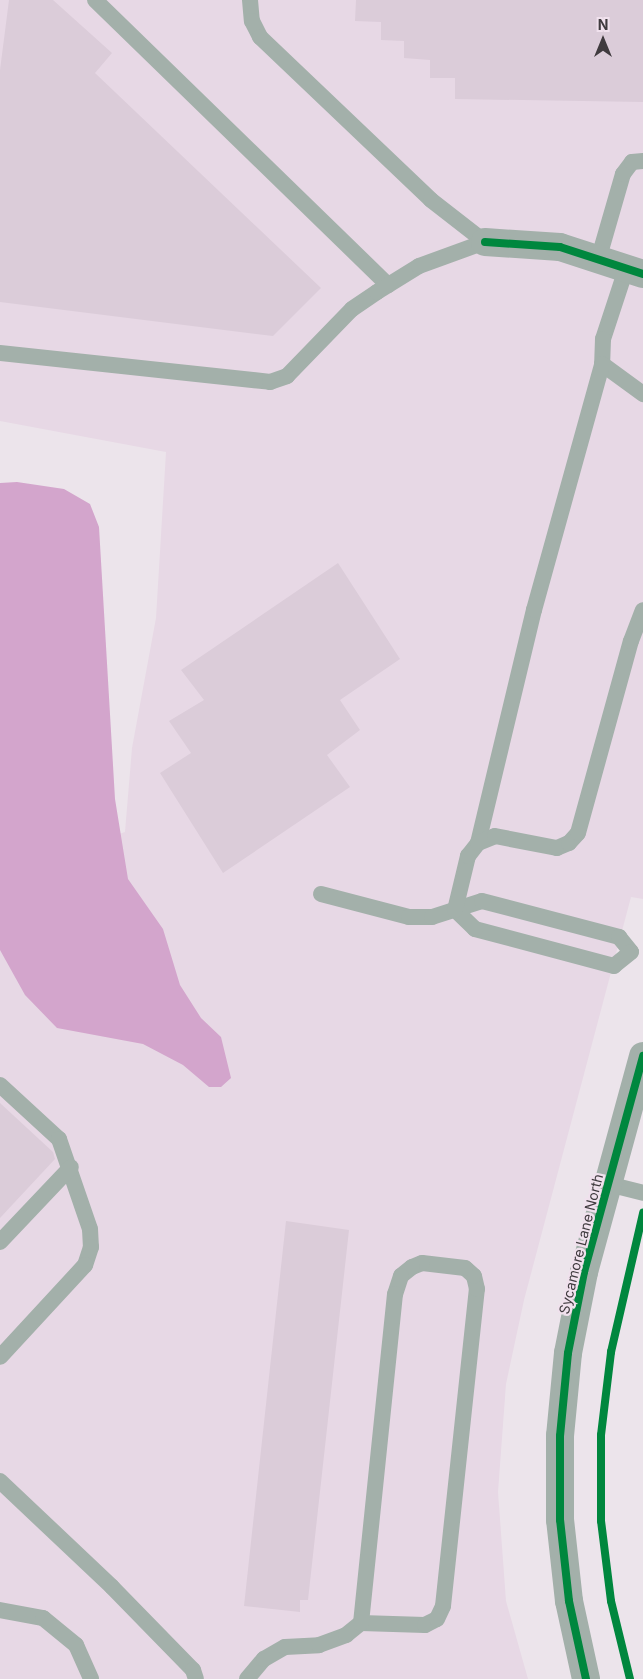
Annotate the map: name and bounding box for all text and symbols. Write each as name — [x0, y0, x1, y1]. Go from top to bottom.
north arrow — [578, 15, 628, 65]
text: N — [598, 16, 608, 33]
street label: Sycamore Lane North — [555, 1172, 607, 1316]

